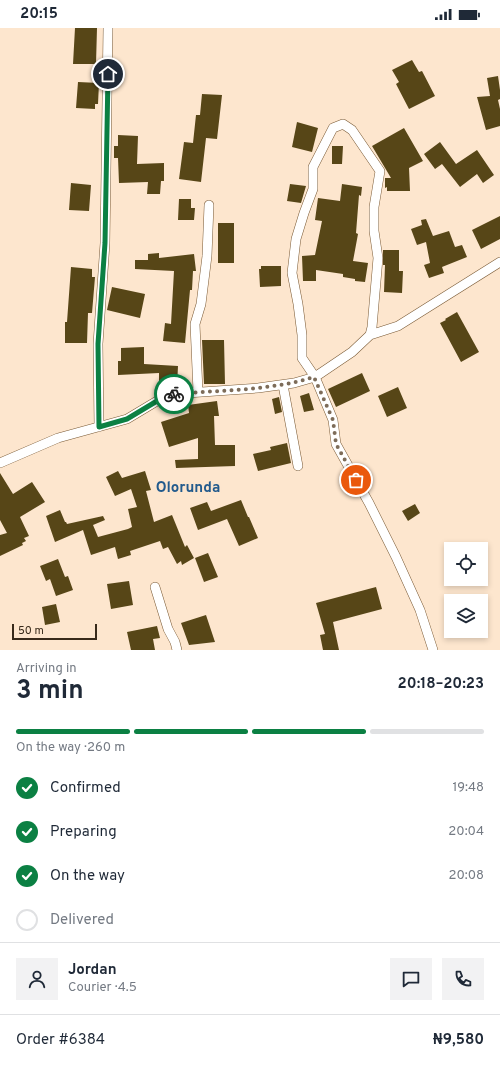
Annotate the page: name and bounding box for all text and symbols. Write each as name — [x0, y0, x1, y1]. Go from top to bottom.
text: 20:15 — [20, 5, 58, 24]
pin — [91, 57, 125, 91]
icon: home — [97, 63, 119, 85]
courier — [154, 374, 194, 414]
icon: bike — [163, 383, 185, 405]
pin — [339, 463, 373, 497]
icon: bag — [345, 469, 367, 491]
district label: Olorunda — [156, 479, 220, 498]
map controls — [444, 542, 488, 638]
button: locate — [444, 542, 488, 586]
button: layers — [444, 594, 488, 638]
scale bar — [12, 622, 97, 641]
text: 50 m — [18, 624, 44, 638]
text: Arriving in — [16, 661, 77, 677]
text: 3 min — [16, 675, 84, 708]
text: 20:18–20:23 — [398, 675, 484, 694]
text: On the way · 260 m — [16, 740, 125, 756]
icon: check — [16, 777, 38, 799]
text: Confirmed — [50, 779, 121, 798]
text: 19:48 — [452, 780, 484, 796]
icon: check — [16, 821, 38, 843]
text: Preparing — [50, 823, 117, 842]
text: 20:04 — [448, 824, 484, 840]
icon: check — [16, 865, 38, 887]
text: On the way — [50, 867, 125, 886]
text: 20:08 — [448, 868, 484, 884]
text: Delivered — [50, 911, 114, 930]
button: person — [16, 958, 58, 1000]
button: chat — [390, 958, 432, 1000]
button: phone — [442, 958, 484, 1000]
text: Jordan — [68, 961, 117, 980]
text: Courier · 4.5 — [68, 980, 137, 996]
text: Order #6384 — [16, 1031, 105, 1050]
text: ₦9,580 — [433, 1031, 484, 1050]

